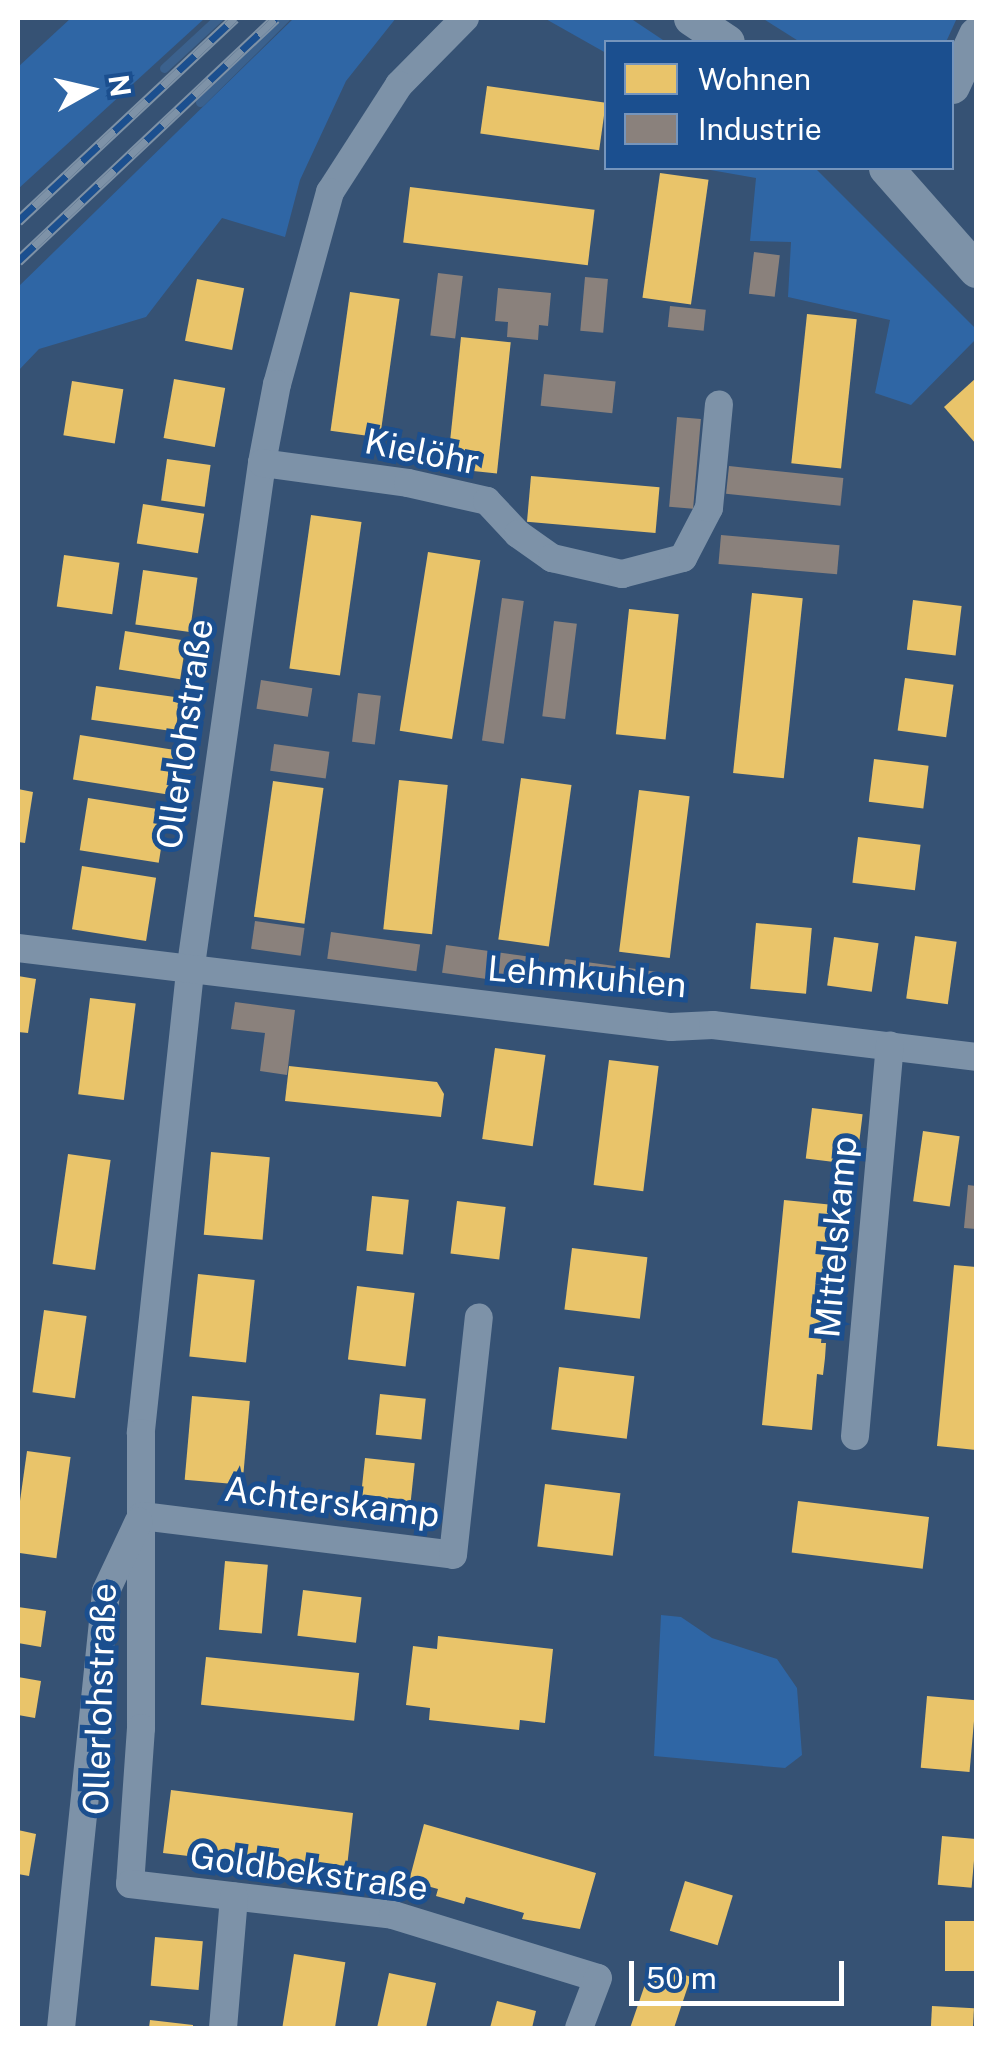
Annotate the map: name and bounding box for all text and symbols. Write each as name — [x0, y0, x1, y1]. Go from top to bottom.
north arrow — [40, 40, 140, 140]
legend — [604, 40, 954, 170]
text: Wohnen — [698, 61, 811, 97]
text: N — [102, 73, 138, 99]
text: Industrie — [698, 111, 822, 147]
street label: Kielöhr — [361, 420, 483, 484]
street label: Ollerlohstraße — [148, 616, 222, 852]
street label: Lehmkuhlen — [486, 947, 688, 1007]
street label: Mittelskamp — [806, 1135, 866, 1339]
street label: Achterskamp — [222, 1468, 442, 1536]
street label: Ollerlohstraße — [75, 1582, 125, 1816]
street label: Goldbekstraße — [187, 1835, 431, 1909]
scale bar — [634, 1941, 849, 2003]
text: 50 m — [646, 1960, 717, 1996]

